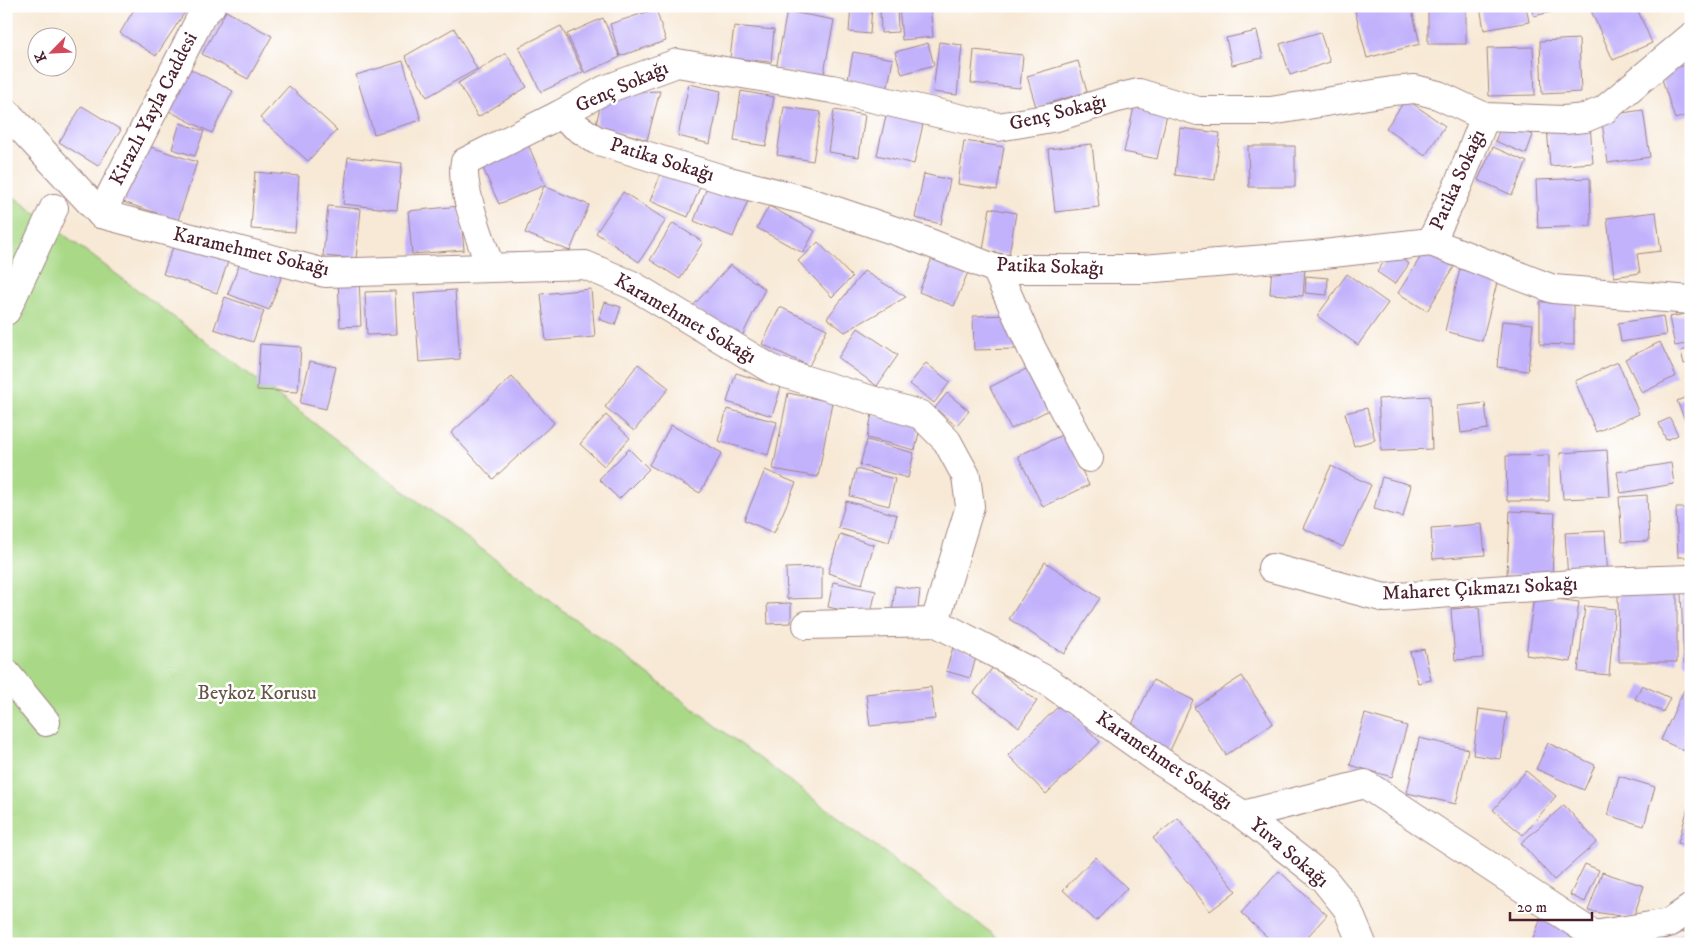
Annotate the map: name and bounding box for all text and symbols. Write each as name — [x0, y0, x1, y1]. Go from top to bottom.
north arrow — [28, 28, 78, 78]
street label: Kirazlı Yayla Caddesi — [105, 28, 203, 190]
text: K — [30, 48, 51, 65]
street label: Genç Sokağı — [572, 55, 672, 119]
street label: Genç Sokağı — [1007, 89, 1109, 137]
street label: Patika Sokağı — [1425, 126, 1491, 234]
street label: Patika Sokağı — [607, 132, 717, 188]
street label: Karamehmet Sokağı — [170, 222, 332, 282]
street label: Patika Sokağı — [996, 253, 1104, 281]
street label: Karamehmet Sokağı — [610, 268, 760, 370]
street label: Maharet Çıkmazı Sokağı — [1382, 571, 1578, 607]
park label: Beykoz Korusu — [197, 681, 317, 706]
street label: Karamehmet Sokağı — [1091, 706, 1237, 816]
street label: Yuva Sokağı — [1244, 813, 1334, 893]
scale bar — [1510, 890, 1592, 922]
text: 20 m — [1517, 898, 1547, 917]

